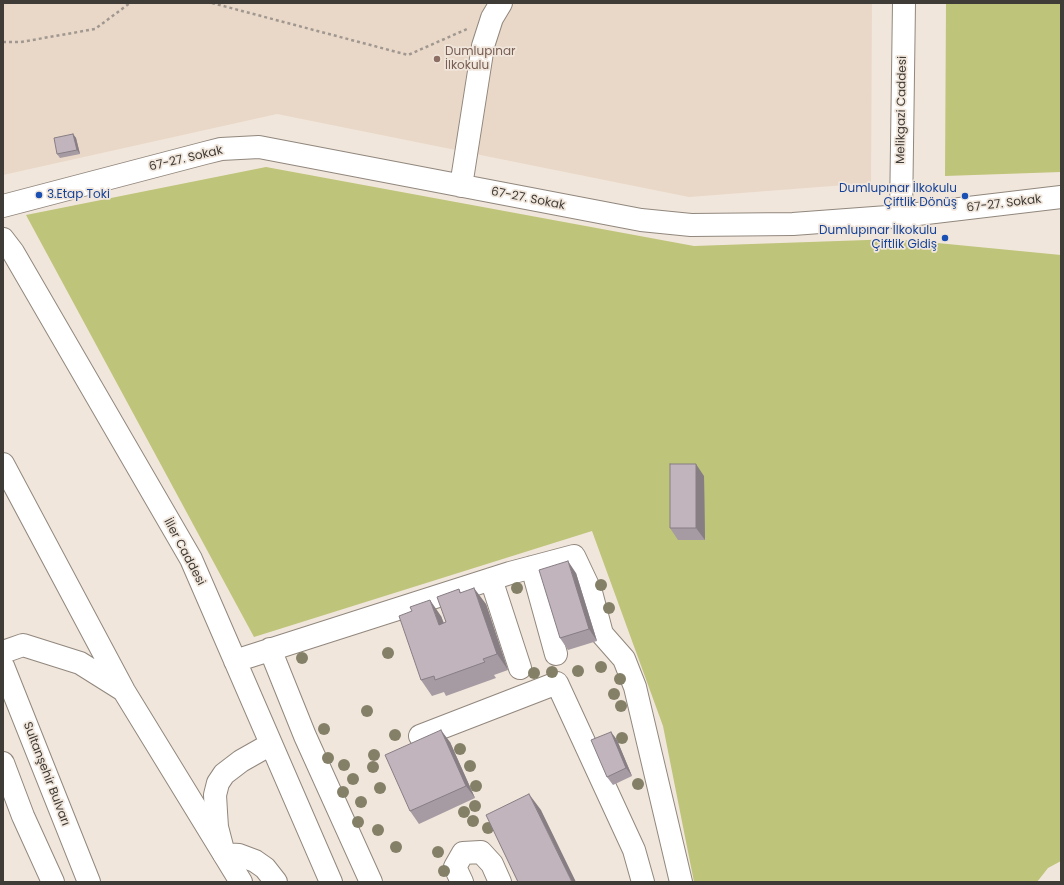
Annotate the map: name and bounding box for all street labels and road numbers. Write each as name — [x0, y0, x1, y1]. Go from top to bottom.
street label: Melikgazi Caddesi — [894, 56, 910, 164]
street label: 67-27. Sokak — [148, 144, 224, 174]
street label: 67-27. Sokak — [490, 185, 566, 213]
street label: 67-27. Sokak — [966, 192, 1042, 216]
street label: İller Caddesi — [160, 516, 208, 588]
street label: Sultanşehir Bulvarı — [20, 720, 72, 828]

